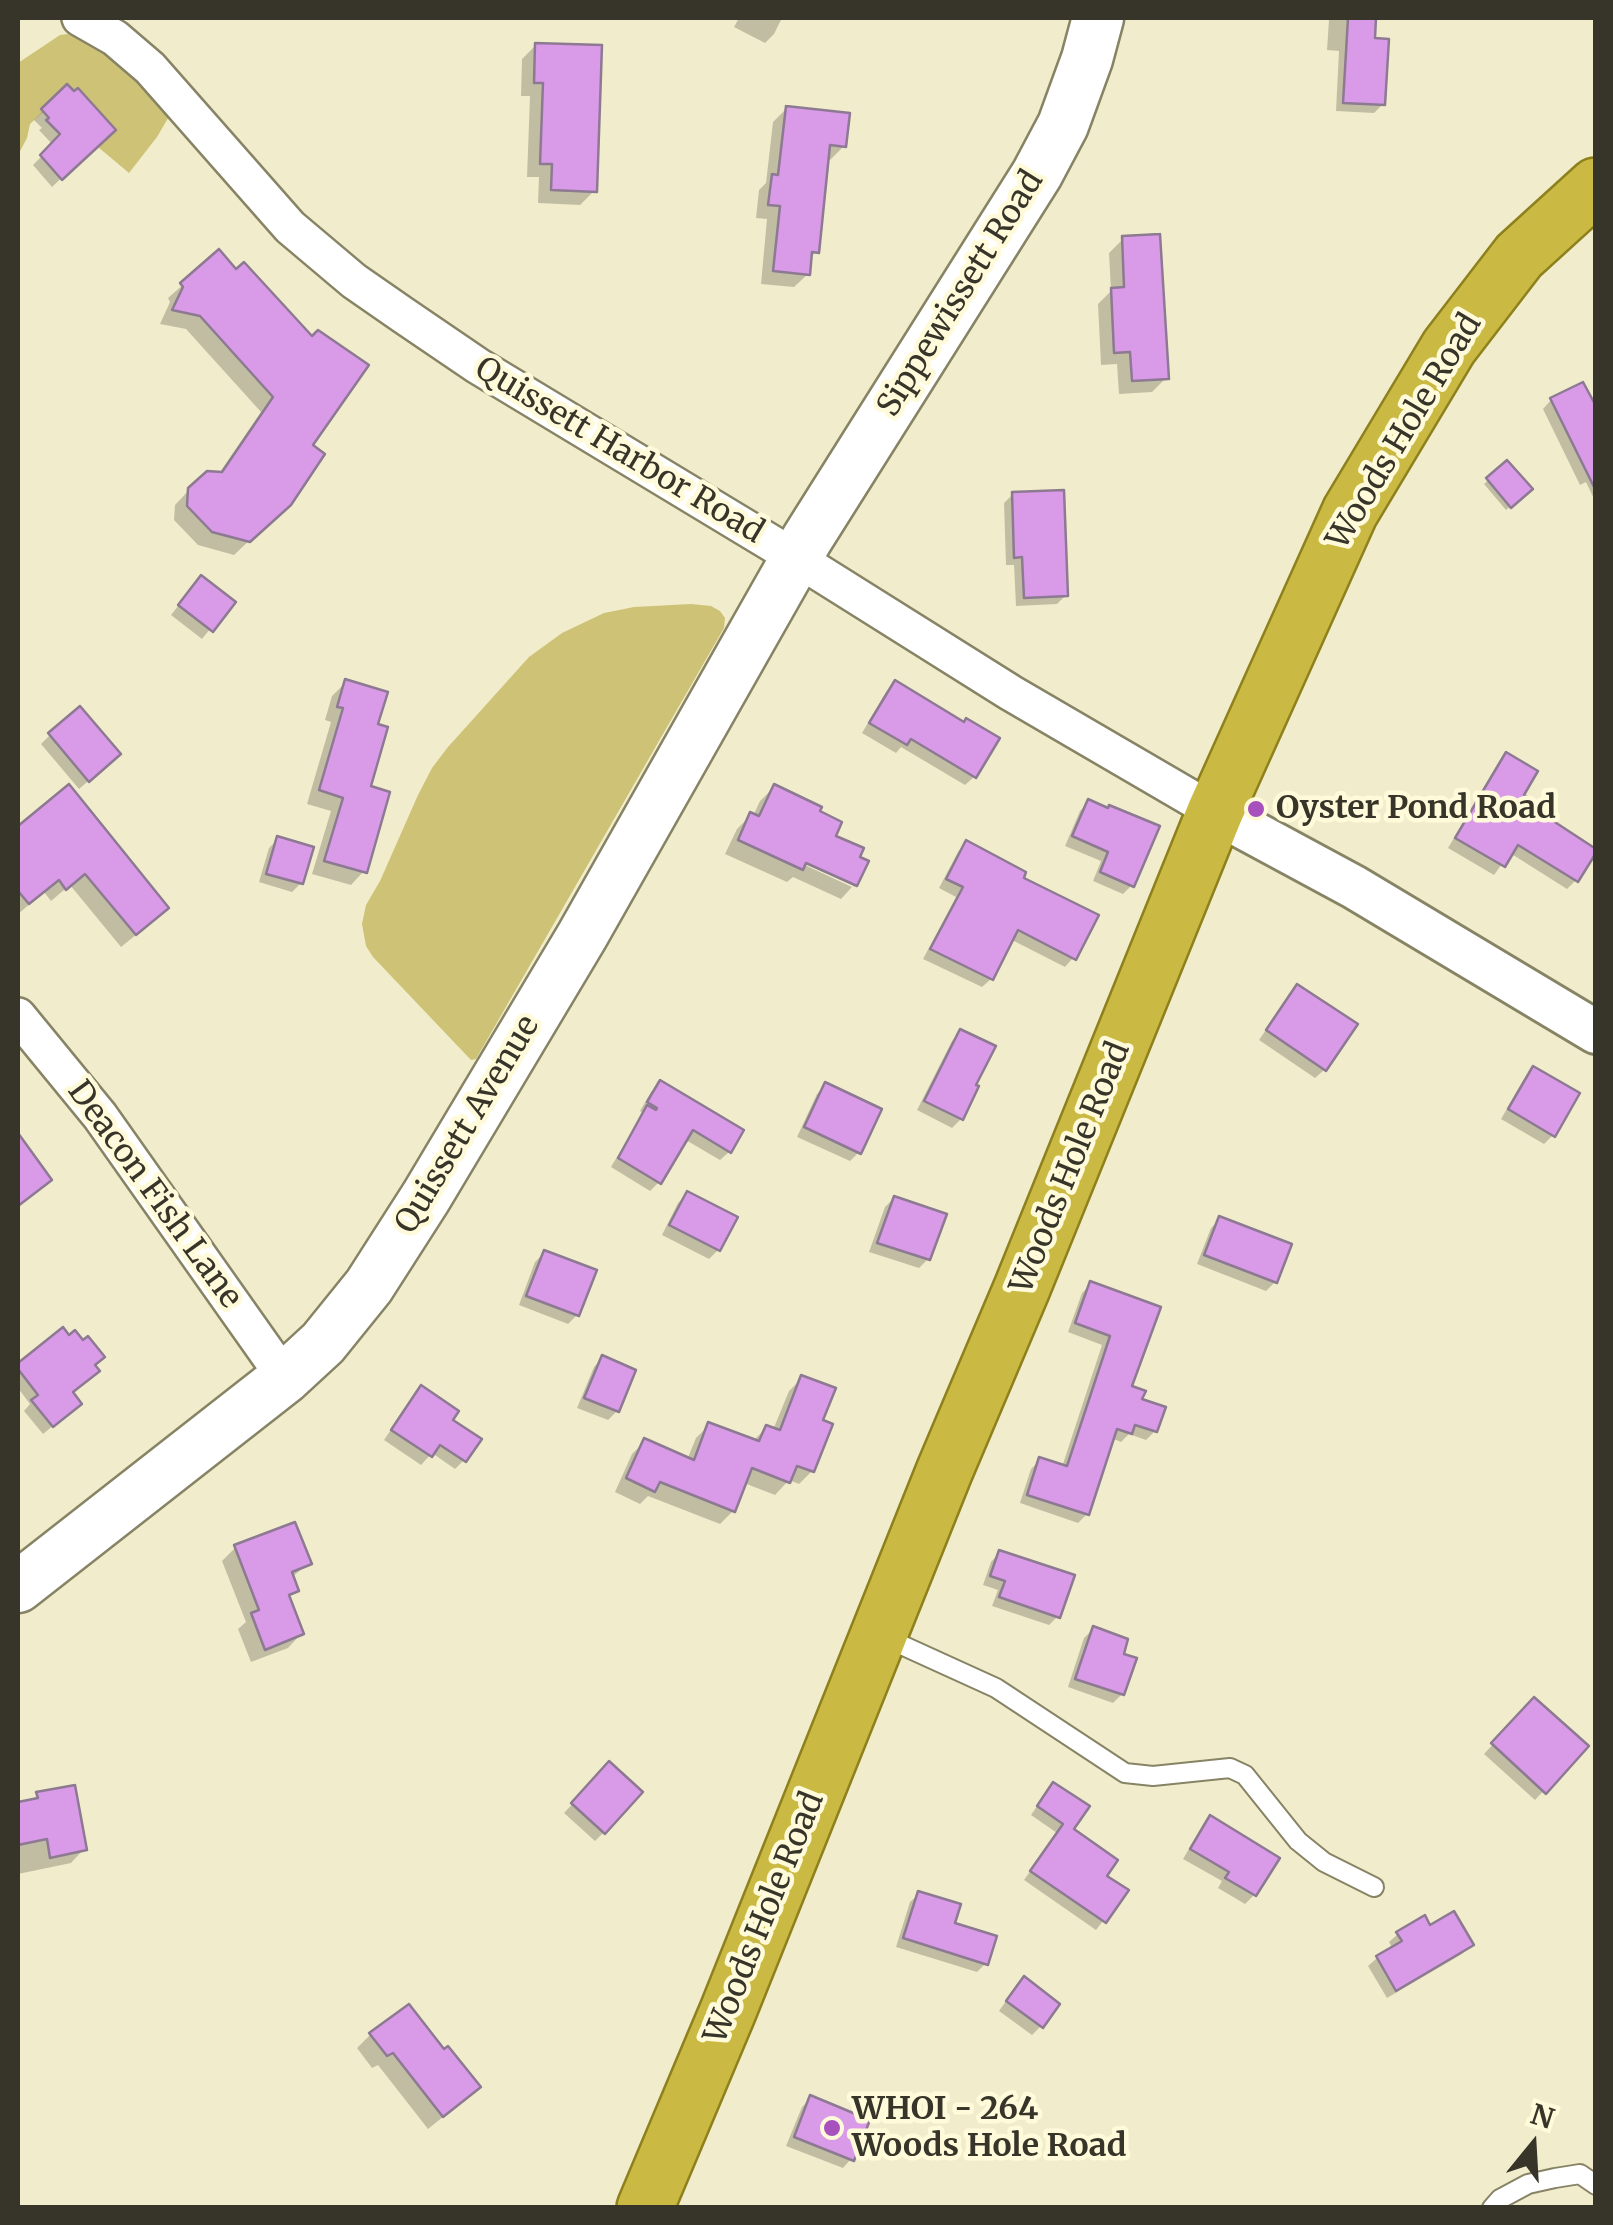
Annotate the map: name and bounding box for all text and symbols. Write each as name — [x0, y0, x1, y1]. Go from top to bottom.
street label: Sippewissett Road — [870, 164, 1052, 424]
street label: Woods Hole Road — [1320, 307, 1490, 557]
street label: Quissett Harbor Road — [468, 350, 770, 552]
place label: Oyster Pond Road — [1276, 790, 1556, 828]
marker: Oyster Pond Road — [1245, 798, 1267, 820]
street label: Quissett Avenue — [388, 1009, 548, 1241]
street label: Woods Hole Road — [1003, 1037, 1139, 1299]
street label: Deacon Fish Lane — [59, 1074, 249, 1316]
street label: Woods Hole Road — [697, 1787, 833, 2049]
place label: WHOI - 264 Woods Hole Road — [852, 2091, 1127, 2166]
north arrow — [1483, 2095, 1583, 2195]
text: N — [1526, 2096, 1558, 2137]
marker: WHOI - 264 Woods Hole Road — [821, 2117, 843, 2139]

